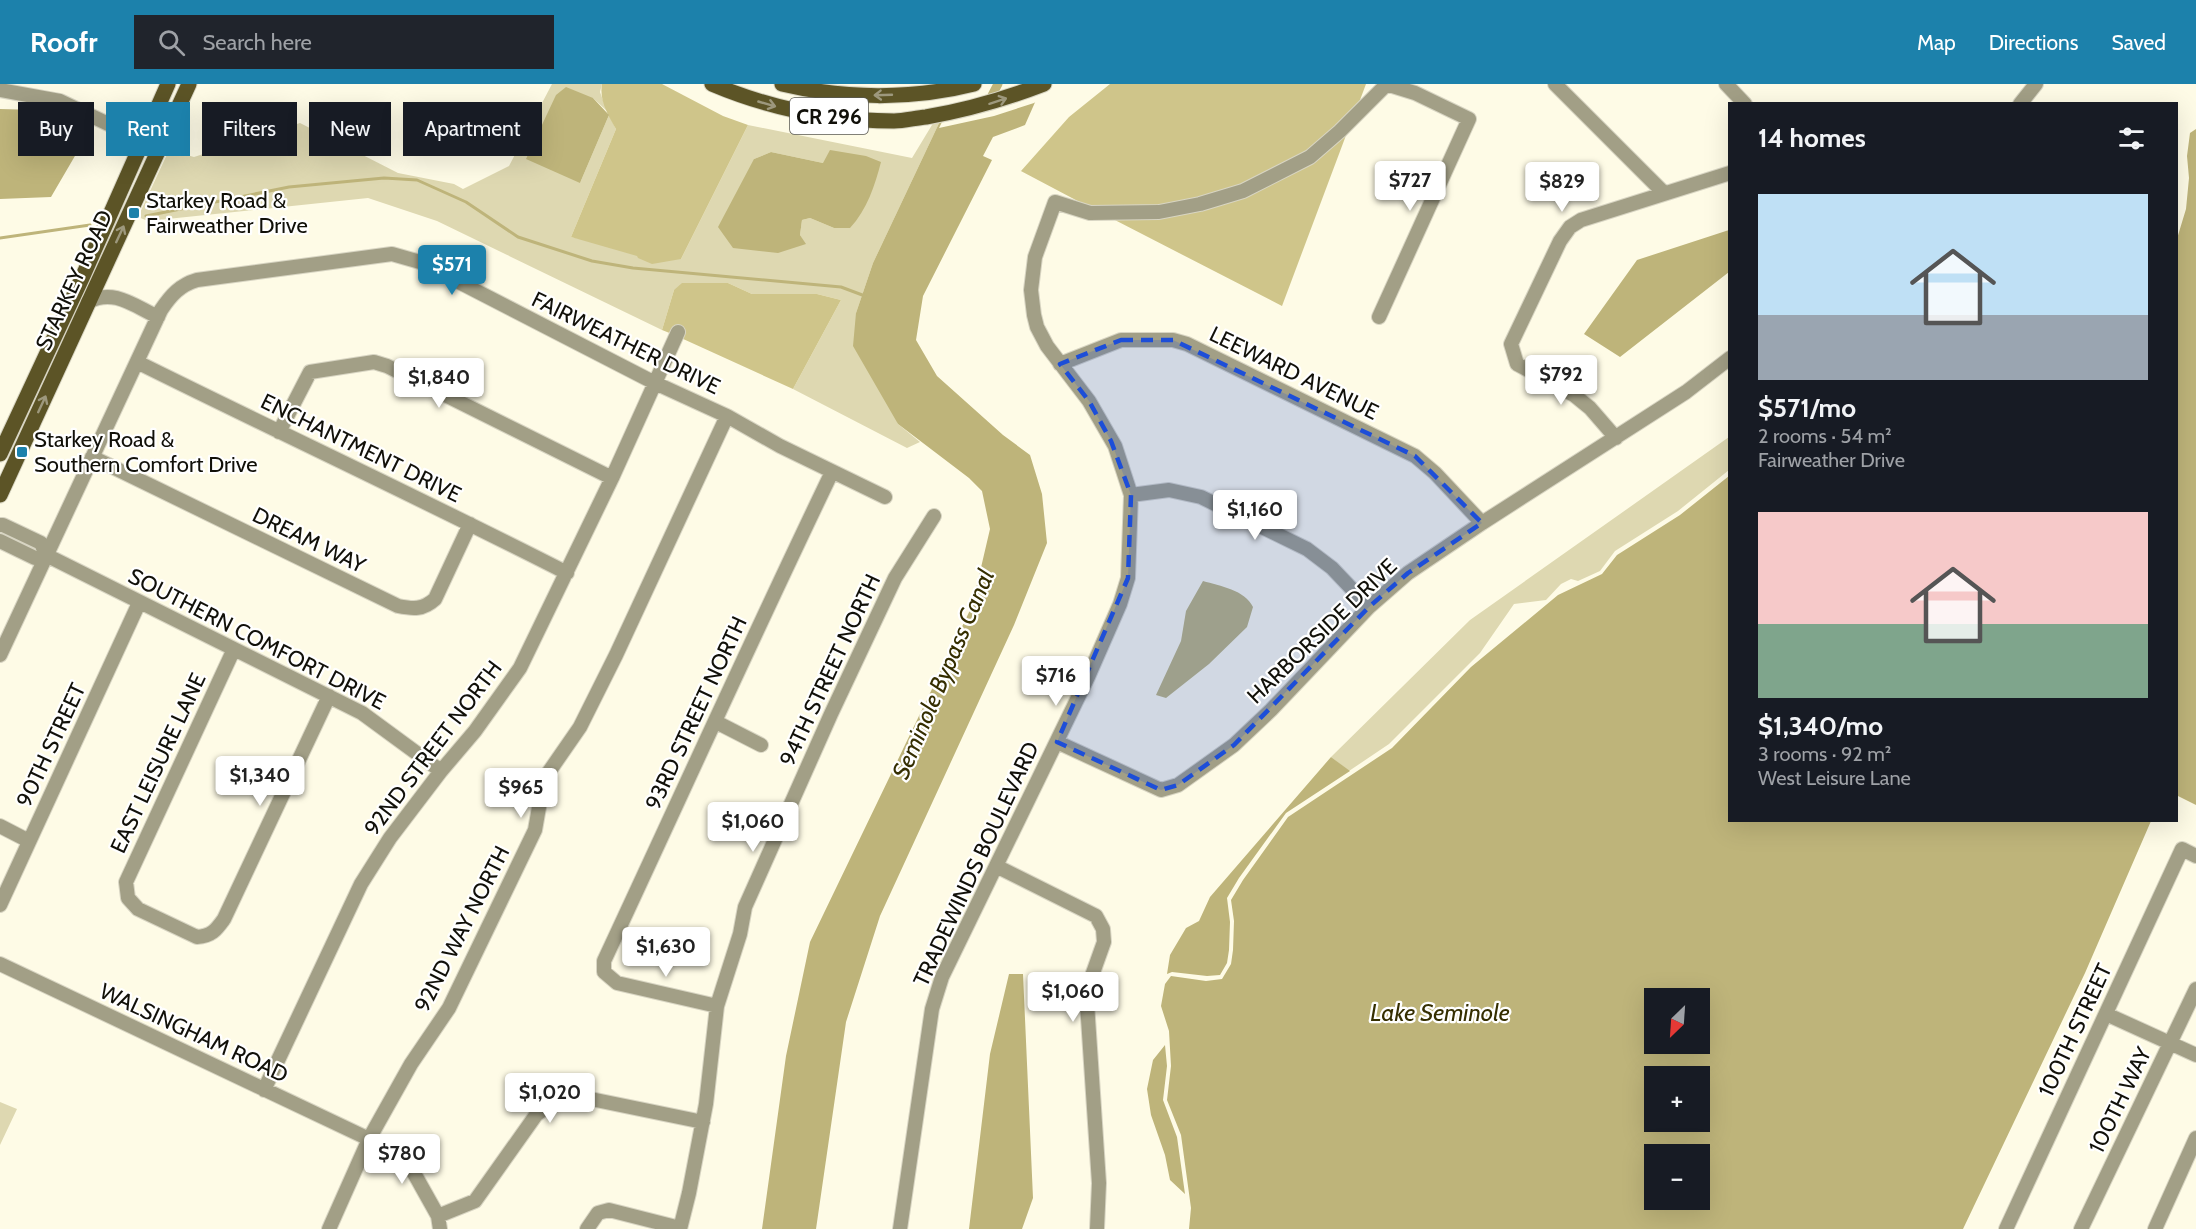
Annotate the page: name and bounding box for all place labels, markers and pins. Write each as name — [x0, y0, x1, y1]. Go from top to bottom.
pin: $727 — [1374, 161, 1446, 212]
pin: $829 — [1526, 162, 1598, 213]
place label: Starkey Road & Fairweather Drive — [146, 187, 308, 239]
marker: Starkey Road & Fairweather Drive — [127, 206, 141, 220]
pin: $571 — [416, 245, 488, 296]
pin: $792 — [1525, 355, 1597, 406]
pin: $1,840 — [390, 358, 488, 409]
place label: Starkey Road & Southern Comfort Drive — [34, 426, 258, 478]
marker: Starkey Road & Southern Comfort Drive — [15, 445, 29, 459]
pin: $1,160 — [1206, 490, 1304, 541]
pin: $716 — [1020, 656, 1092, 707]
pin: $1,340 — [211, 756, 309, 807]
pin: $965 — [485, 768, 557, 819]
pin: $1,060 — [704, 802, 802, 853]
pin: $1,630 — [617, 927, 715, 978]
pin: $1,060 — [1024, 972, 1122, 1023]
pin: $1,020 — [501, 1073, 599, 1124]
pin: $780 — [366, 1134, 438, 1185]

